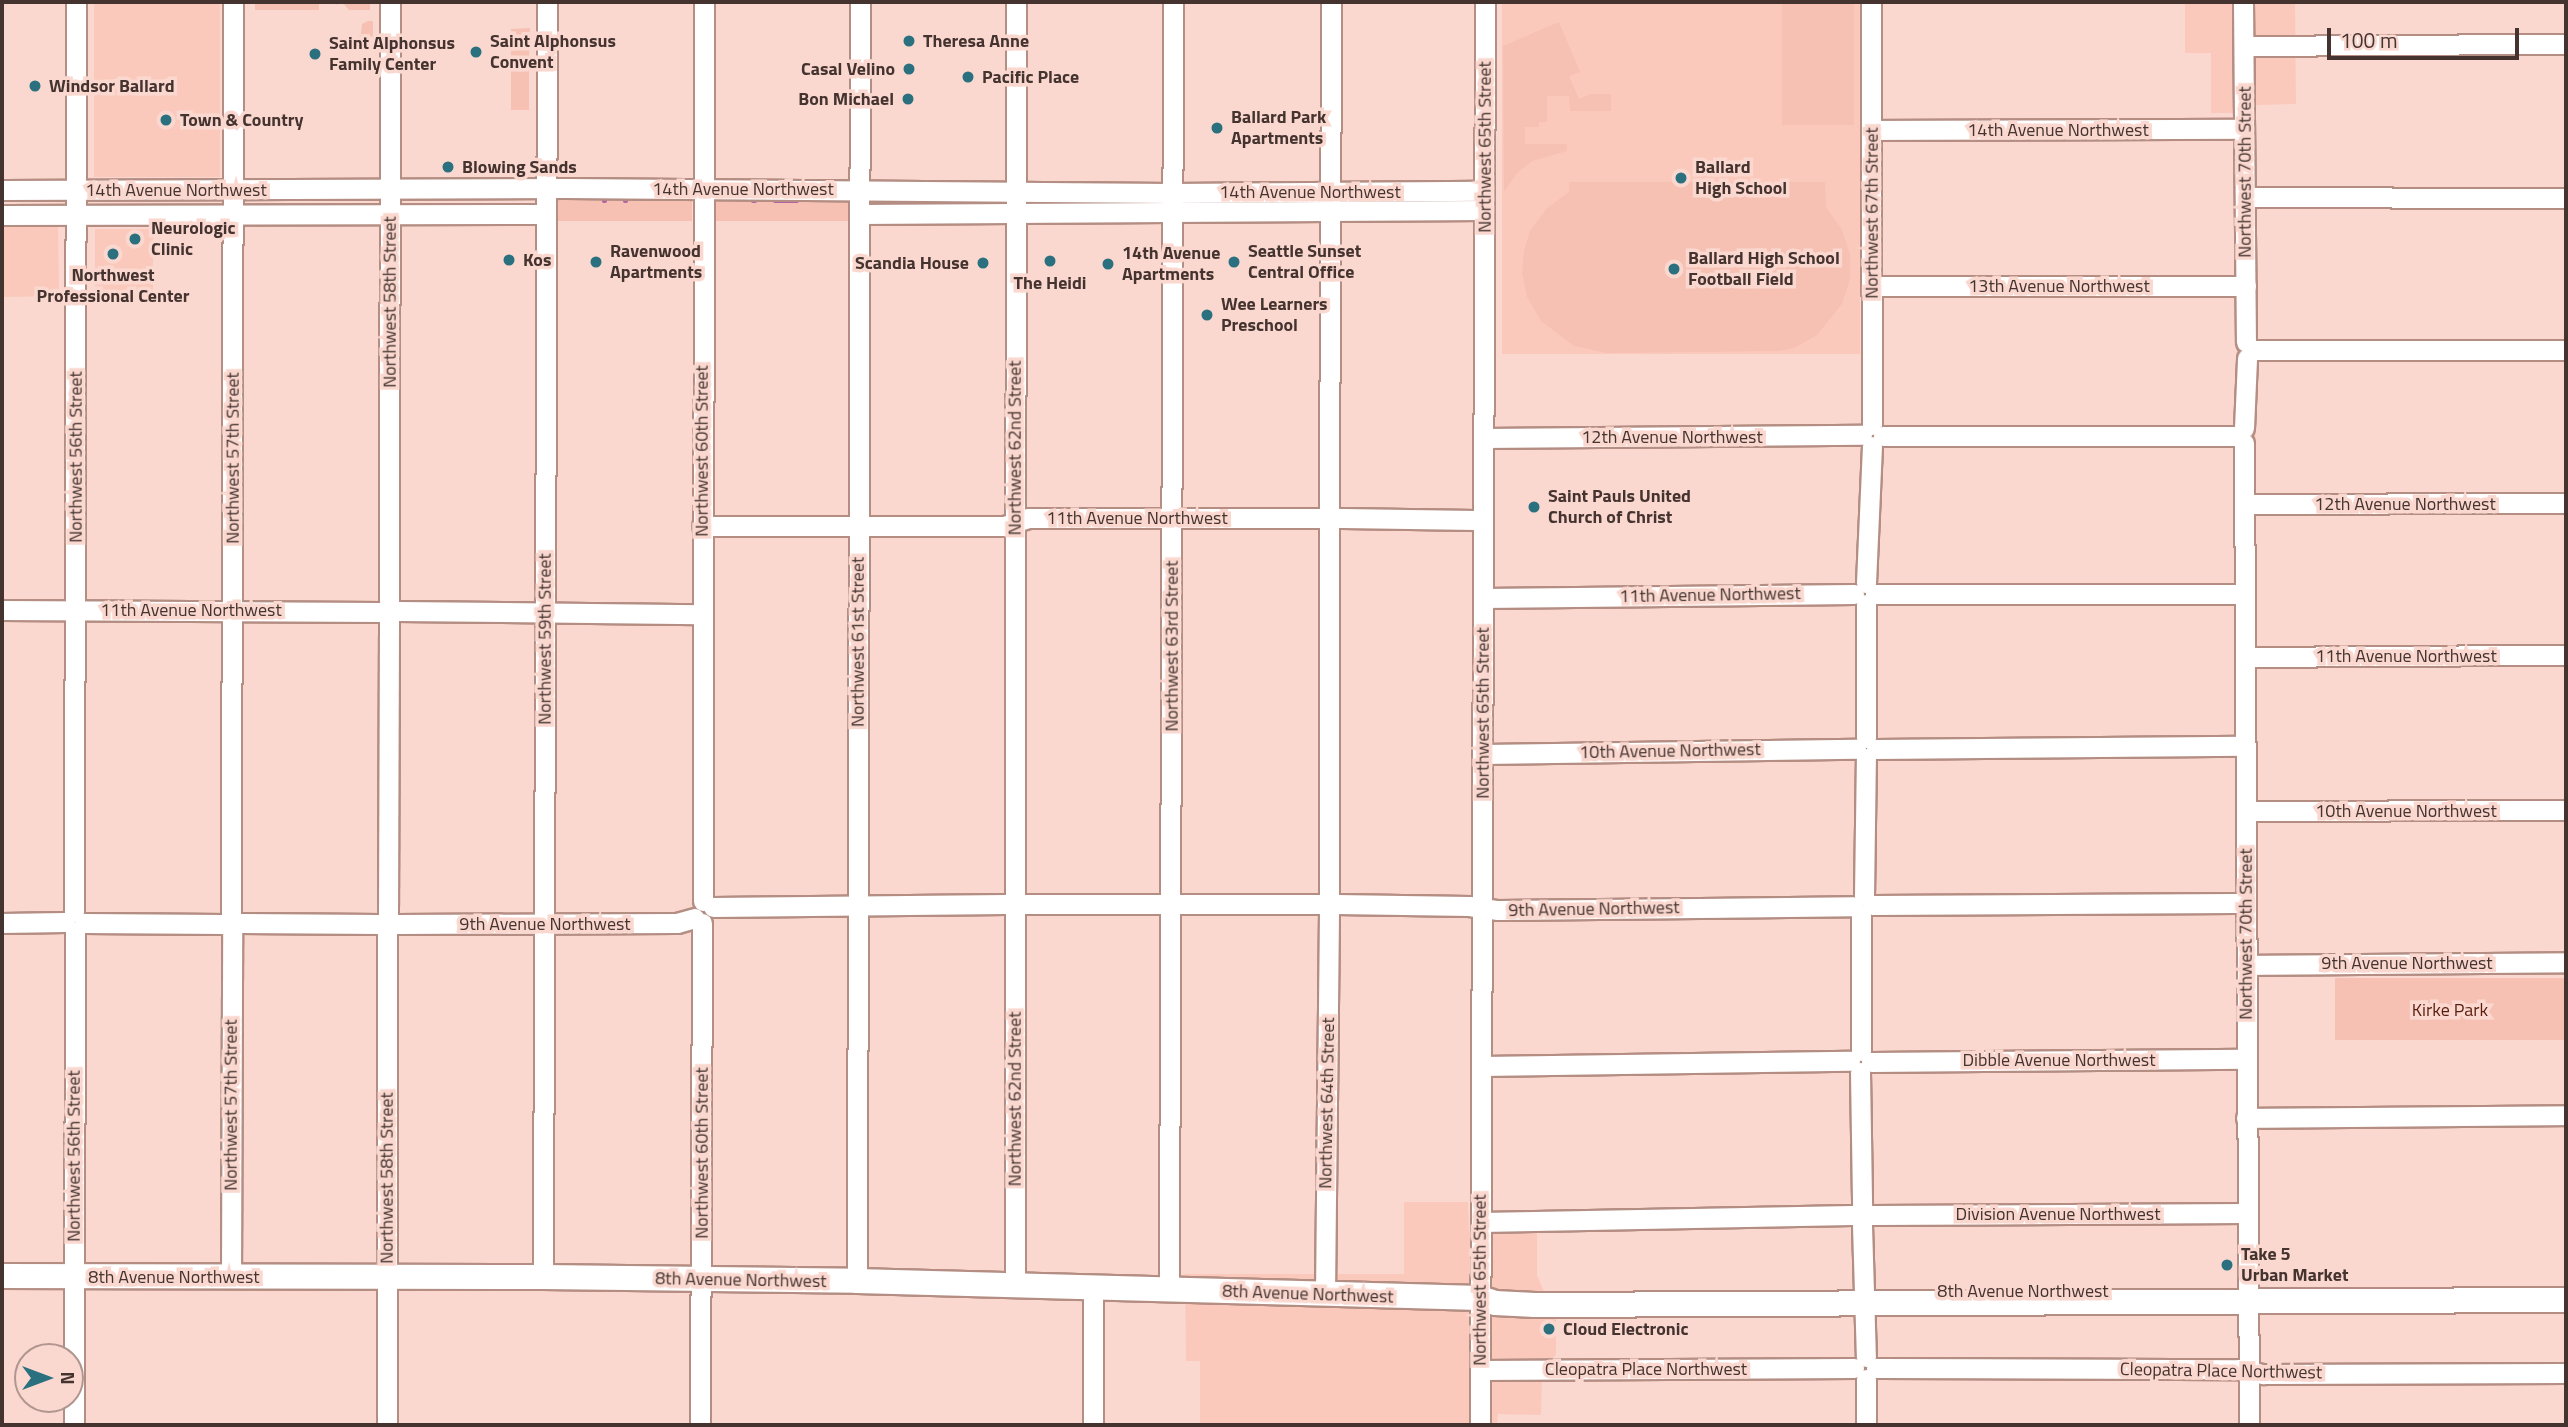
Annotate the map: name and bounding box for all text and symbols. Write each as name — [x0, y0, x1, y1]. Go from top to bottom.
scale bar — [2330, 14, 2522, 58]
text: 100 m — [2340, 24, 2397, 56]
place label: Theresa Anne — [923, 30, 1029, 52]
place label: Saint Alphonsus Convent — [490, 31, 616, 74]
place label: Saint Alphonsus Family Center — [329, 33, 455, 76]
marker: Theresa Anne — [901, 33, 917, 49]
marker: Saint Alphonsus Convent — [468, 44, 484, 60]
marker: Saint Alphonsus Family Center — [307, 46, 323, 62]
place label: Casal Velino — [801, 58, 895, 80]
marker: Casal Velino — [901, 61, 917, 77]
street label: Northwest 65th Street — [1474, 61, 1496, 233]
place label: Pacific Place — [982, 66, 1079, 88]
marker: Pacific Place — [960, 69, 976, 85]
place label: Windsor Ballard — [49, 75, 175, 97]
marker: Windsor Ballard — [27, 78, 43, 94]
street label: Northwest 70th Street — [2234, 86, 2256, 258]
place label: Bon Michael — [798, 88, 894, 110]
marker: Bon Michael — [900, 91, 916, 107]
place label: Ballard Park Apartments — [1231, 107, 1326, 150]
place label: Town & Country — [180, 109, 304, 131]
marker: Town & Country — [158, 112, 174, 128]
street label: 14th Avenue Northwest — [1967, 119, 2149, 141]
marker: Ballard Park Apartments — [1209, 120, 1225, 136]
street label: Northwest 67th Street — [1861, 127, 1883, 299]
place label: Blowing Sands — [462, 156, 577, 178]
place label: Ballard High School — [1695, 157, 1787, 200]
marker: Blowing Sands — [440, 159, 456, 175]
marker: Ballard High School — [1673, 170, 1689, 186]
street label: 14th Avenue Northwest — [652, 178, 834, 200]
street label: 14th Avenue Northwest — [85, 179, 267, 201]
street label: 14th Avenue Northwest — [1219, 181, 1401, 203]
street label: Northwest 58th Street — [379, 216, 401, 388]
place label: Neurologic Clinic — [151, 218, 235, 260]
marker: Neurologic Clinic — [125, 229, 145, 249]
place label: Ravenwood Apartments — [610, 241, 702, 284]
place label: Seattle Sunset Central Office — [1248, 241, 1361, 284]
place label: 14th Avenue Apartments — [1122, 243, 1220, 286]
marker: Northwest Professional Center — [105, 246, 121, 262]
place label: Ballard High School Football Field — [1688, 248, 1840, 290]
place label: Kos — [523, 249, 551, 271]
marker: Kos — [501, 252, 517, 268]
place label: Scandia House — [855, 252, 969, 274]
marker: The Heidi — [1042, 253, 1058, 269]
marker: Ravenwood Apartments — [588, 254, 604, 270]
marker: Seattle Sunset Central Office — [1226, 254, 1242, 270]
marker: Scandia House — [975, 255, 991, 271]
marker: 14th Avenue Apartments — [1100, 256, 1116, 272]
marker: Ballard High School Football Field — [1666, 261, 1682, 277]
place label: Northwest Professional Center — [37, 265, 189, 308]
place label: The Heidi — [1014, 272, 1086, 294]
street label: 13th Avenue Northwest — [1968, 275, 2150, 297]
place label: Wee Learners Preschool — [1221, 294, 1328, 336]
marker: Wee Learners Preschool — [1199, 307, 1215, 323]
street label: Northwest 62nd Street — [1004, 361, 1026, 535]
street label: Northwest 60th Street — [691, 365, 713, 537]
street label: Northwest 56th Street — [65, 371, 87, 543]
street label: Northwest 57th Street — [222, 372, 244, 544]
street label: 12th Avenue Northwest — [1581, 426, 1763, 448]
place label: Saint Pauls United Church of Christ — [1548, 486, 1691, 528]
street label: 12th Avenue Northwest — [2314, 493, 2496, 515]
marker: Saint Pauls United Church of Christ — [1526, 499, 1542, 515]
street label: 11th Avenue Northwest — [1046, 507, 1228, 529]
street label: Northwest 59th Street — [534, 553, 556, 725]
street label: Northwest 61st Street — [847, 557, 869, 727]
street label: Northwest 63rd Street — [1161, 560, 1183, 732]
street label: 11th Avenue Northwest — [1619, 583, 1801, 607]
street label: 11th Avenue Northwest — [100, 599, 282, 621]
street label: Northwest 65th Street — [1472, 627, 1494, 799]
street label: 11th Avenue Northwest — [2315, 645, 2497, 667]
street label: 10th Avenue Northwest — [1579, 739, 1761, 763]
street label: 10th Avenue Northwest — [2315, 800, 2497, 822]
street label: Northwest 70th Street — [2235, 848, 2257, 1020]
street label: 9th Avenue Northwest — [1508, 897, 1680, 921]
street label: 9th Avenue Northwest — [459, 913, 631, 935]
street label: 9th Avenue Northwest — [2321, 952, 2493, 974]
park label: Kirke Park — [2412, 999, 2488, 1021]
street label: Northwest 62nd Street — [1004, 1012, 1026, 1186]
street label: Northwest 64th Street — [1315, 1017, 1339, 1189]
street label: Northwest 57th Street — [220, 1019, 242, 1191]
street label: Dibble Avenue Northwest — [1962, 1049, 2156, 1071]
street label: Northwest 60th Street — [691, 1067, 713, 1239]
street label: Northwest 56th Street — [63, 1070, 85, 1242]
street label: Northwest 58th Street — [376, 1092, 398, 1264]
street label: Northwest 65th Street — [1469, 1194, 1491, 1366]
street label: Division Avenue Northwest — [1956, 1203, 2160, 1225]
place label: Take 5 Urban Market — [2241, 1244, 2348, 1286]
marker: Take 5 Urban Market — [2219, 1257, 2235, 1273]
street label: 8th Avenue Northwest — [88, 1266, 260, 1288]
street label: 8th Avenue Northwest — [655, 1268, 827, 1292]
street label: 8th Avenue Northwest — [1222, 1280, 1394, 1308]
street label: 8th Avenue Northwest — [1937, 1280, 2109, 1302]
place label: Cloud Electronic — [1563, 1318, 1688, 1340]
marker: Cloud Electronic — [1541, 1321, 1557, 1337]
north arrow — [14, 1343, 84, 1413]
street label: Cleopatra Place Northwest — [1545, 1358, 1747, 1380]
street label: Cleopatra Place Northwest — [2120, 1358, 2322, 1384]
text: N — [54, 1371, 83, 1385]

